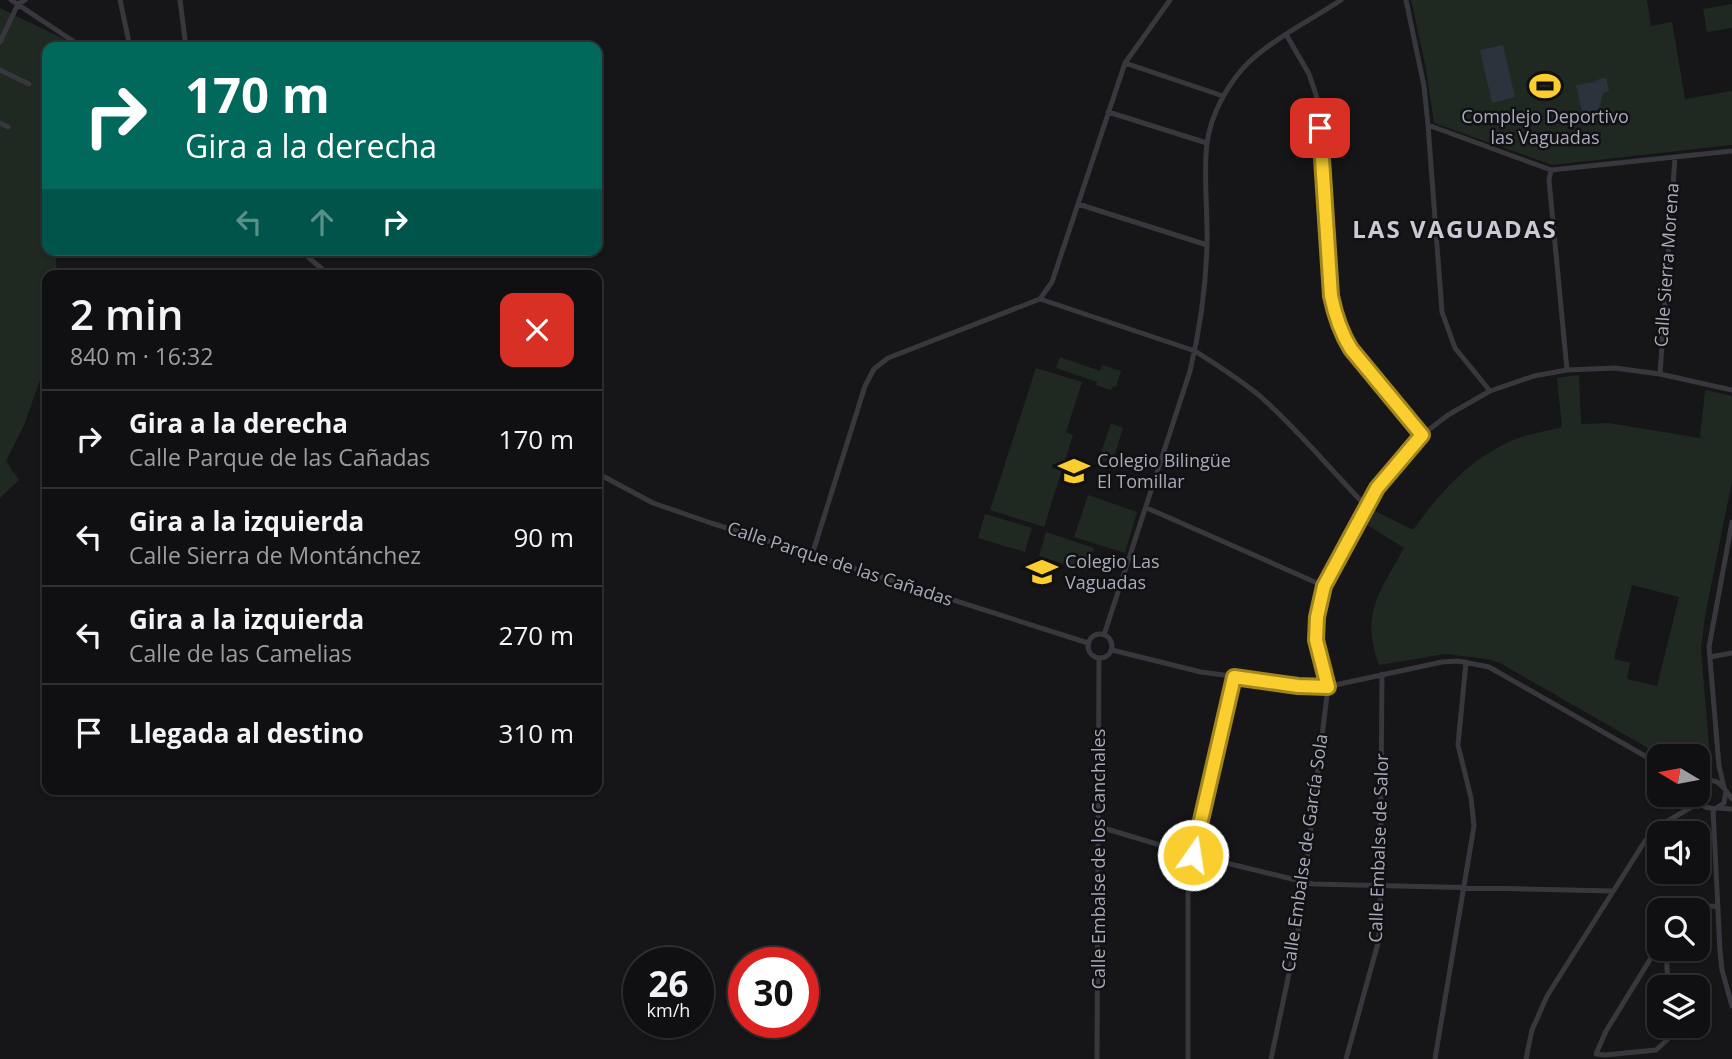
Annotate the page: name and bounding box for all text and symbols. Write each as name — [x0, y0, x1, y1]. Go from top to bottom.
text: 170 m — [185, 61, 330, 127]
sports icon: Complejo Deportivo las Vaguadas — [1528, 69, 1562, 103]
icon: right — [70, 70, 161, 161]
pin — [1290, 98, 1350, 158]
place label: Complejo Deportivo las Vaguadas — [1461, 104, 1629, 149]
icon: arrive — [1301, 109, 1339, 147]
text: Gira a la derecha — [185, 124, 437, 167]
street label: Calle Sierra Morena — [1648, 182, 1684, 348]
icon: left — [230, 203, 268, 241]
icon: ahead — [303, 203, 341, 241]
icon: right — [376, 203, 414, 241]
district label: LAS VAGUADAS — [1352, 212, 1558, 245]
text: 2 min — [70, 285, 183, 342]
button: close — [500, 293, 574, 367]
text: 840 m · 16:32 — [70, 340, 213, 372]
text: Gira a la derecha — [129, 405, 348, 441]
icon: right — [70, 420, 108, 458]
text: 170 m — [499, 421, 574, 457]
text: Calle Parque de las Cañadas — [129, 441, 430, 473]
place label: Colegio Bilingüe El Tomillar — [1097, 448, 1231, 493]
school or university icon: Colegio Bilingüe El Tomillar — [1057, 454, 1091, 488]
text: Gira a la izquierda — [129, 503, 364, 539]
street label: Calle Parque de las Cañadas — [724, 515, 956, 611]
icon: left — [70, 518, 108, 556]
text: 90 m — [513, 519, 574, 555]
text: Calle Sierra de Montánchez — [129, 539, 421, 571]
place label: Colegio Las Vaguadas — [1065, 549, 1160, 594]
school or university icon: Colegio Las Vaguadas — [1025, 555, 1059, 589]
text: Gira a la izquierda — [129, 601, 364, 637]
icon: left — [70, 616, 108, 654]
text: 270 m — [499, 617, 574, 653]
text: Calle de las Camelias — [129, 637, 352, 669]
icon: arrive — [70, 714, 108, 752]
text: Llegada al destino — [129, 715, 364, 751]
text: 310 m — [499, 715, 574, 751]
street label: Calle Embalse de los Canchales — [1086, 729, 1110, 989]
street label: Calle Embalse de García Sola — [1275, 732, 1333, 973]
north arrow — [1647, 744, 1710, 807]
map controls — [1647, 744, 1710, 1038]
street label: Calle Embalse de Salor — [1363, 752, 1393, 943]
position arrow — [1156, 818, 1230, 892]
button: sound — [1647, 821, 1710, 884]
button: search — [1647, 898, 1710, 961]
speed limit sign: 30 — [728, 947, 819, 1038]
text: 26 — [648, 960, 689, 1007]
button: layers — [1647, 975, 1710, 1038]
text: km/h — [647, 998, 690, 1022]

